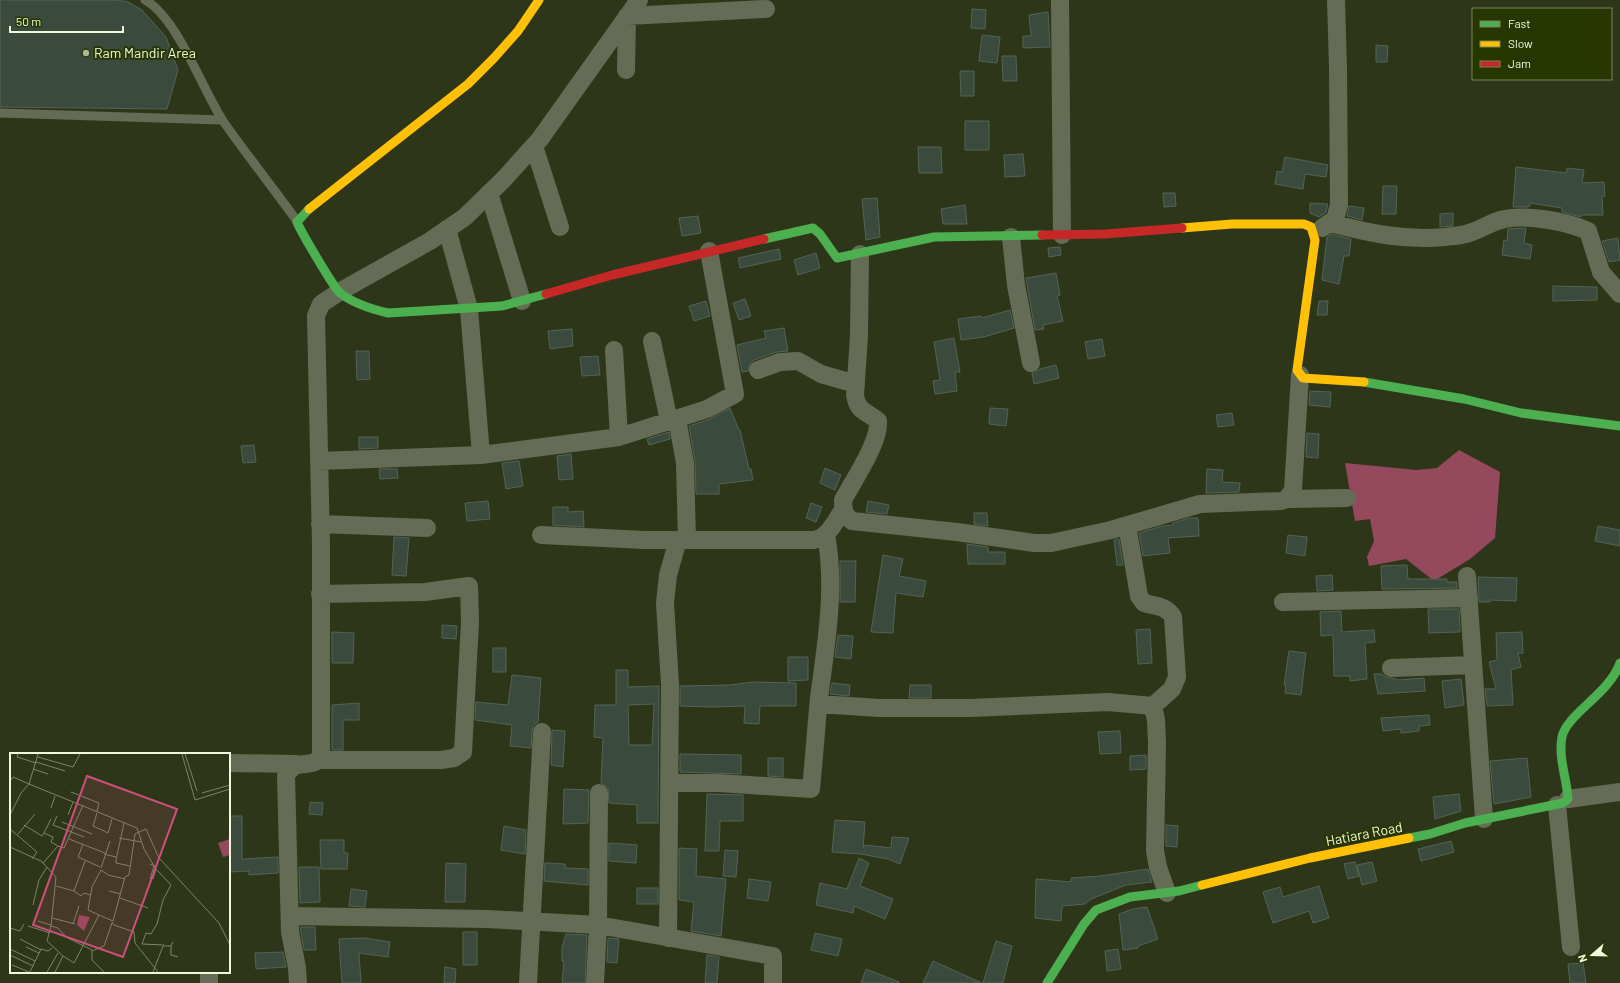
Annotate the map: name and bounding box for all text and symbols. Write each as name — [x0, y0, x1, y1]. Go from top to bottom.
scale bar — [10, 8, 123, 34]
legend — [1472, 8, 1612, 80]
text: 50 m — [16, 14, 41, 28]
text: Fast — [1508, 16, 1531, 30]
text: Slow — [1508, 36, 1533, 50]
place label: Ram Mandir Area — [94, 44, 196, 61]
marker: Ram Mandir Area — [81, 48, 91, 58]
text: Jam — [1508, 56, 1531, 70]
inset map — [10, 753, 230, 973]
street label: Hatiara Road — [1324, 818, 1404, 849]
north arrow — [1572, 935, 1612, 975]
text: N — [1575, 953, 1589, 964]

